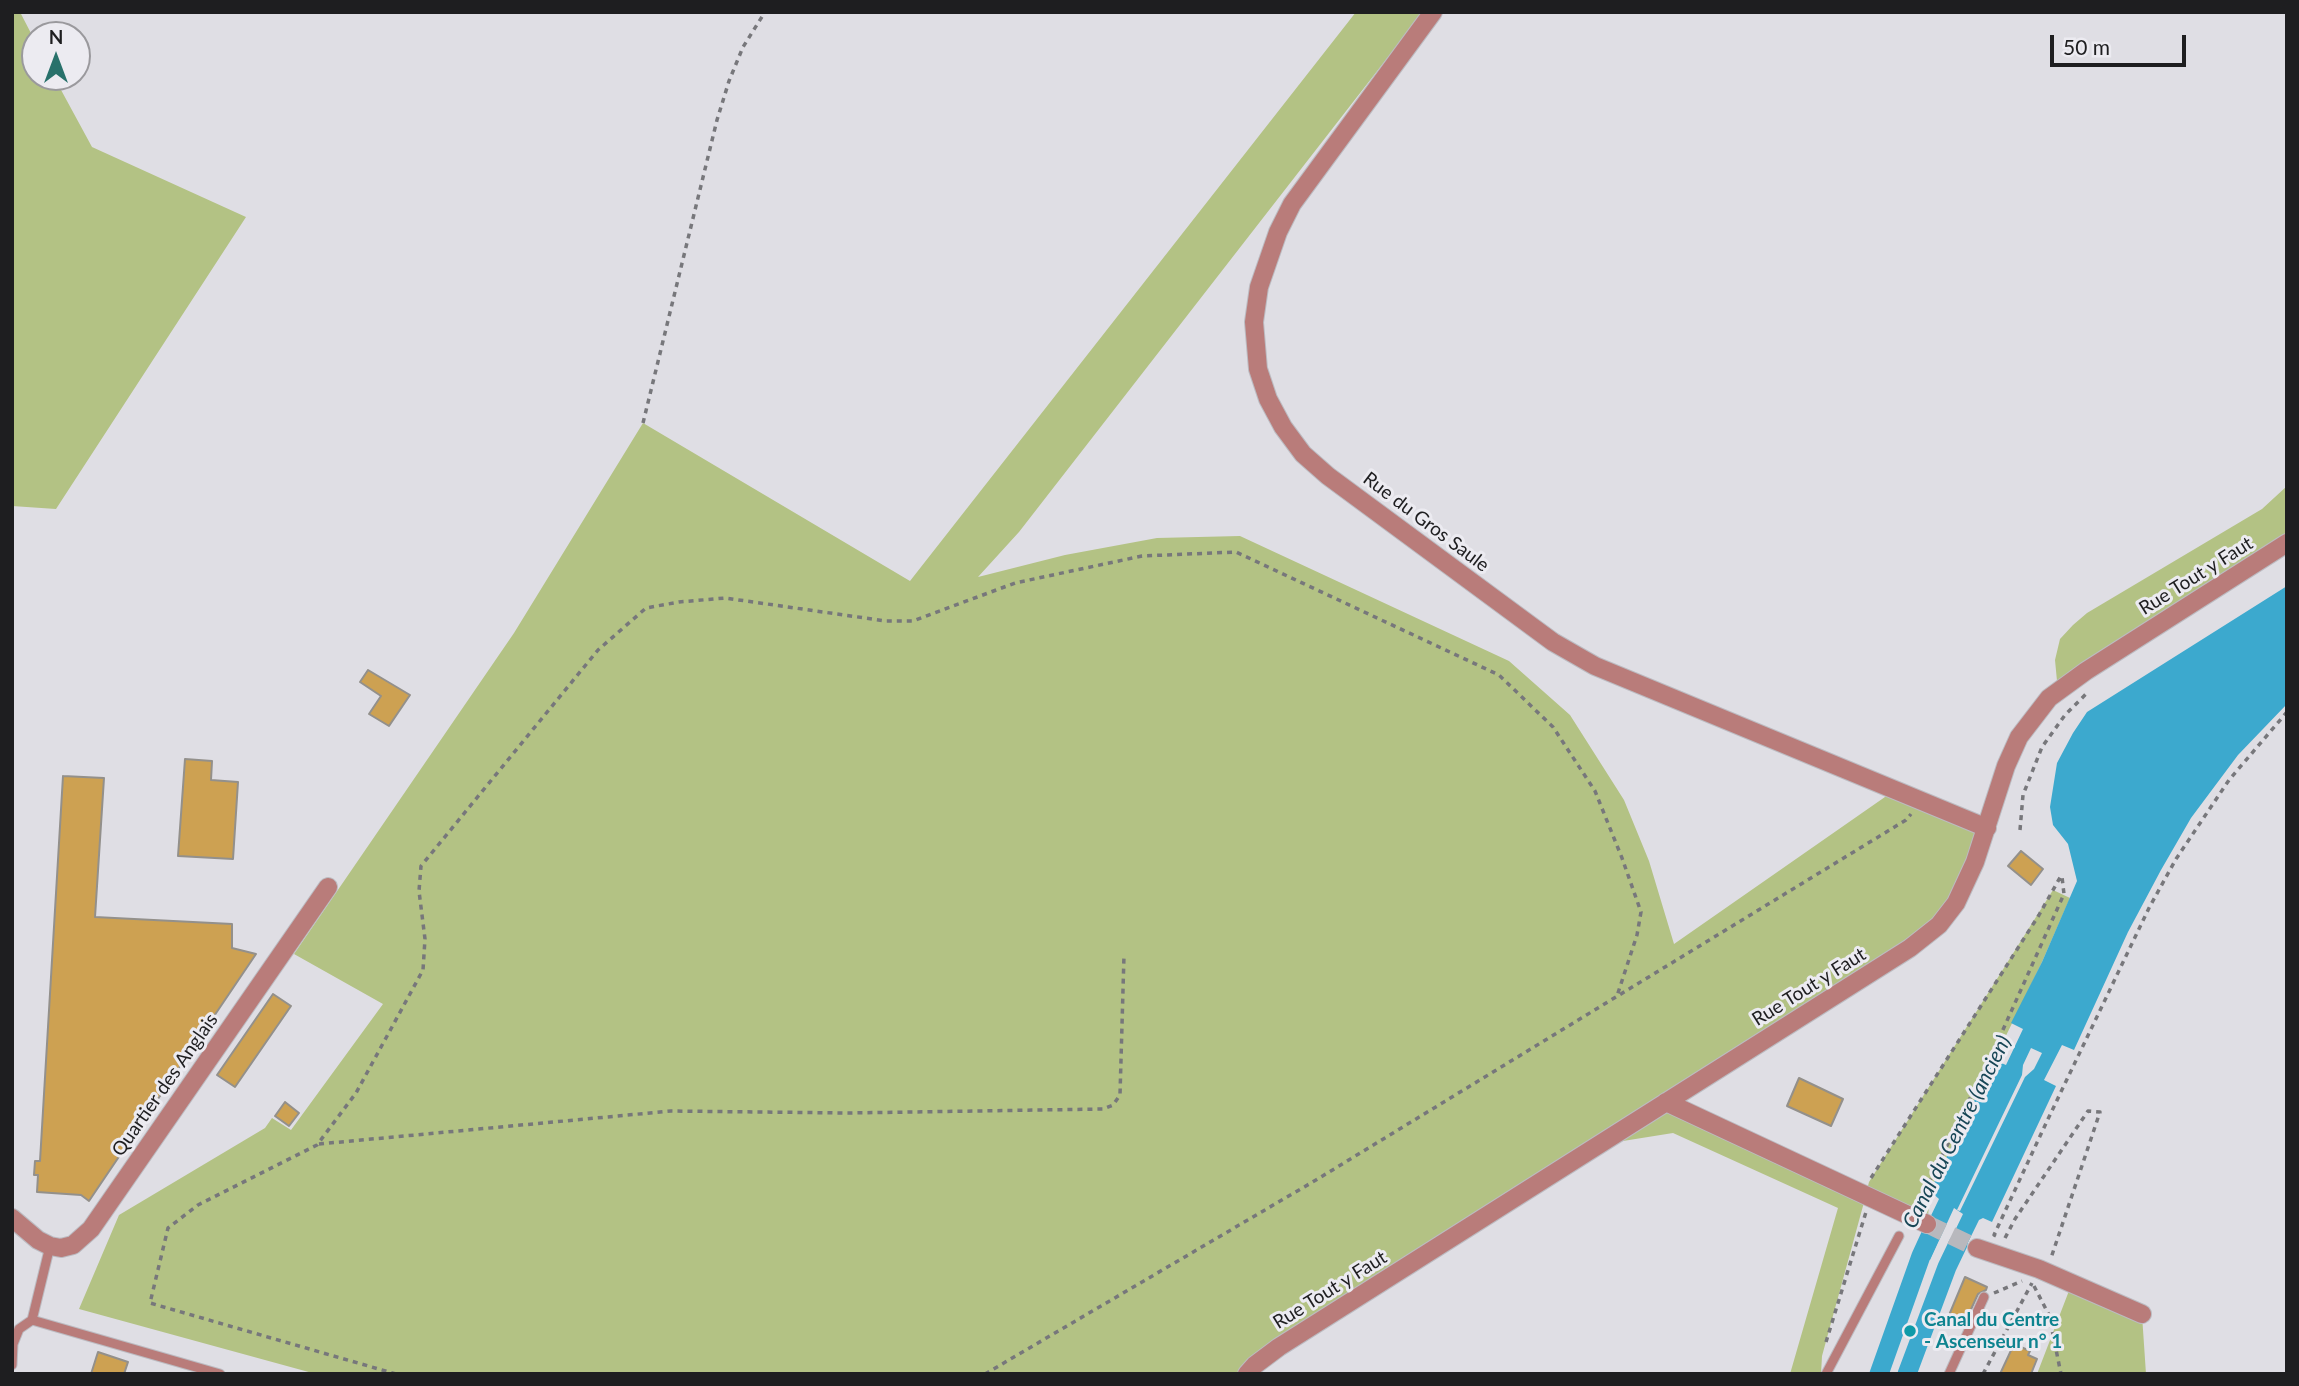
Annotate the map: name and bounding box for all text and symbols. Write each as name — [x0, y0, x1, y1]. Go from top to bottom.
north arrow — [21, 21, 91, 91]
scale bar — [2054, 21, 2190, 65]
text: N — [49, 25, 63, 48]
text: 50 m — [2063, 34, 2110, 59]
street label: Rue du Gros Saule — [1358, 467, 1494, 577]
street label: Rue Tout y Faut — [2135, 532, 2257, 620]
street label: Rue Tout y Faut — [1748, 943, 1870, 1031]
street label: Quartier des Anglais — [107, 1009, 223, 1161]
water label: Canal du Centre (ancien) — [1897, 1031, 2017, 1233]
street label: Rue Tout y Faut — [1269, 1246, 1391, 1334]
place label: Canal du Centre - Ascenseur n° 1 — [1924, 1309, 2062, 1353]
marker: Canal du Centre - Ascenseur n° 1 — [1902, 1323, 1918, 1339]

